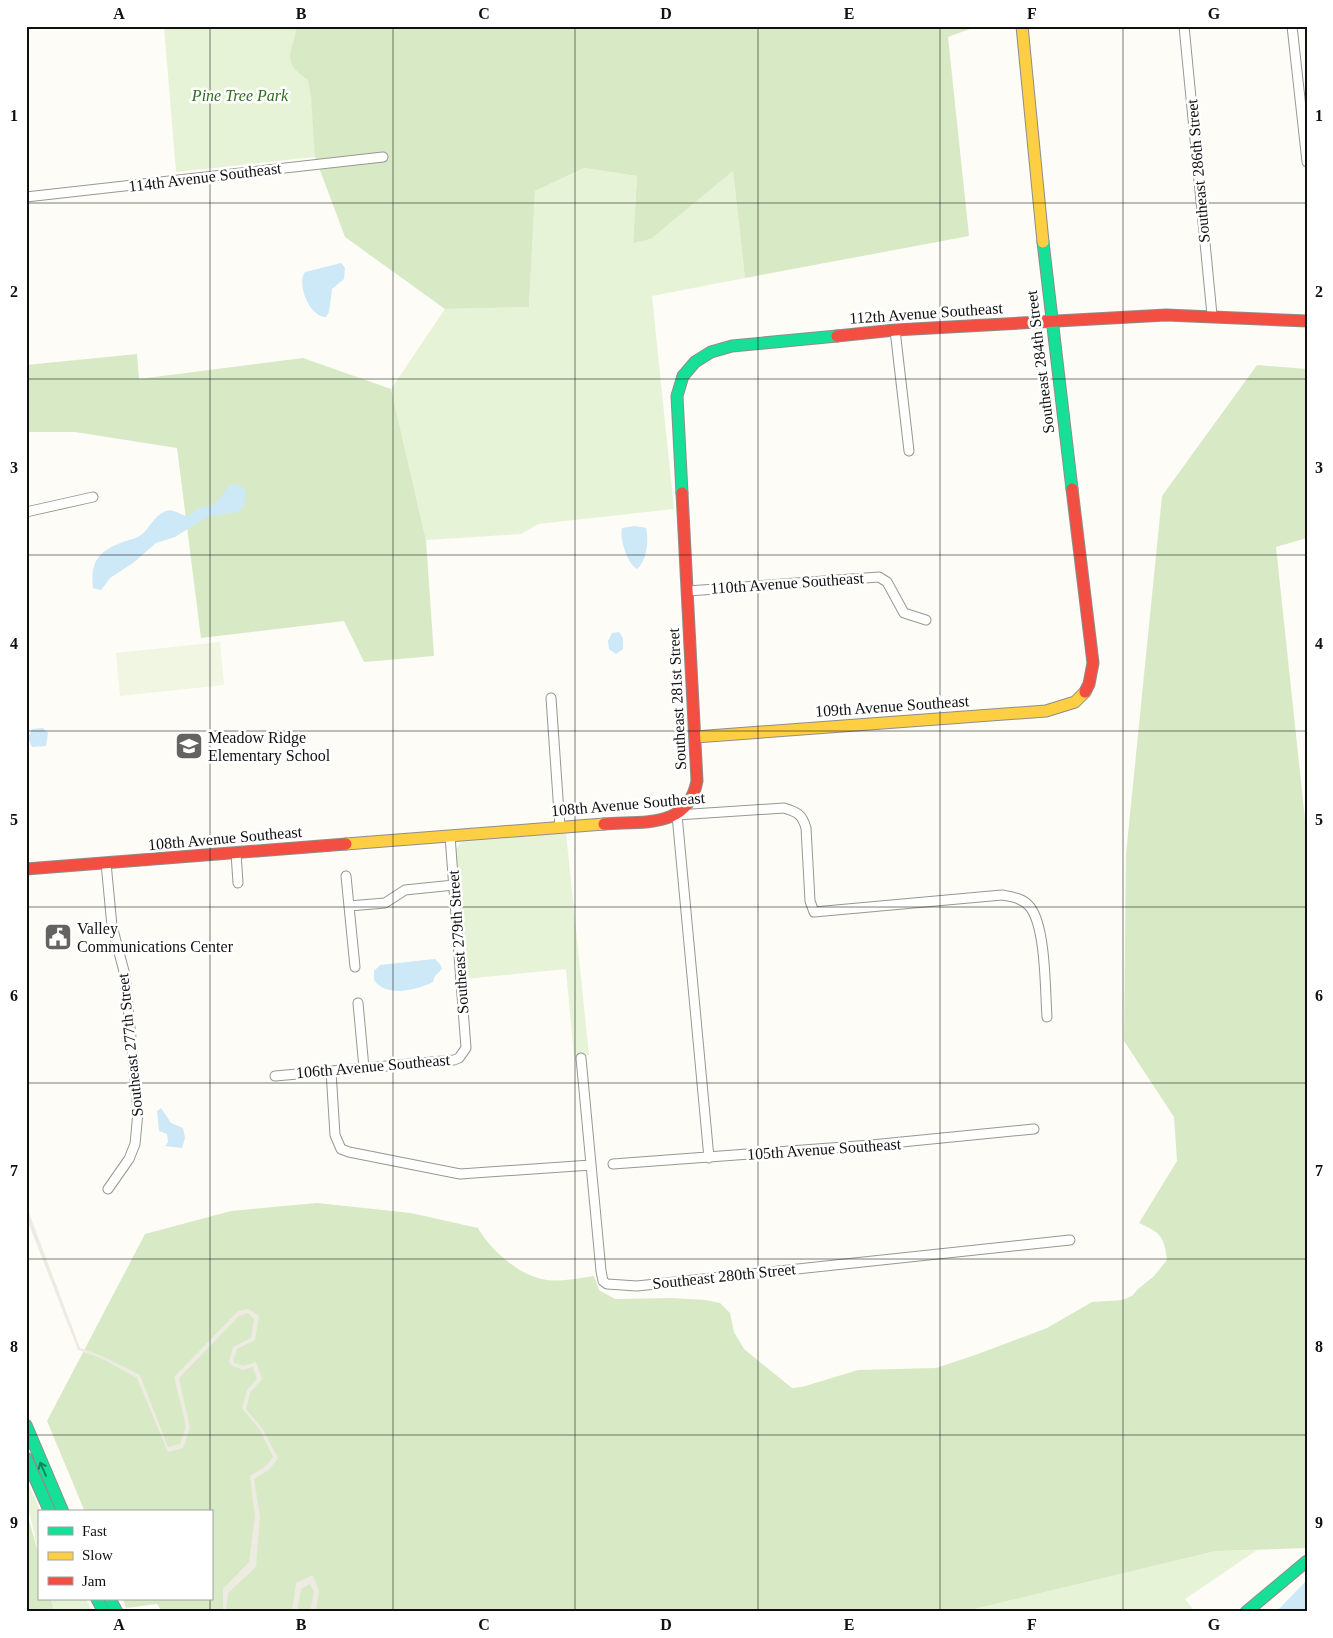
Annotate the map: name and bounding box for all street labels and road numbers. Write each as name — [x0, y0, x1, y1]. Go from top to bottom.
street label: Southeast 286th Street — [1183, 98, 1213, 243]
street label: 114th Avenue Southeast — [128, 159, 283, 195]
street label: Southeast 284th Street — [1023, 289, 1057, 434]
street label: 112th Avenue Southeast — [849, 299, 1004, 327]
street label: 110th Avenue Southeast — [710, 569, 865, 597]
street label: Southeast 281st Street — [665, 627, 689, 770]
street label: 109th Avenue Southeast — [814, 692, 970, 720]
street label: 108th Avenue Southeast — [550, 789, 706, 819]
street label: 108th Avenue Southeast — [147, 823, 303, 853]
street label: Southeast 279th Street — [444, 869, 472, 1014]
street label: Southeast 277th Street — [114, 972, 146, 1117]
street label: 106th Avenue Southeast — [295, 1051, 451, 1081]
street label: 105th Avenue Southeast — [746, 1135, 902, 1163]
street label: Southeast 280th Street — [652, 1260, 797, 1292]

